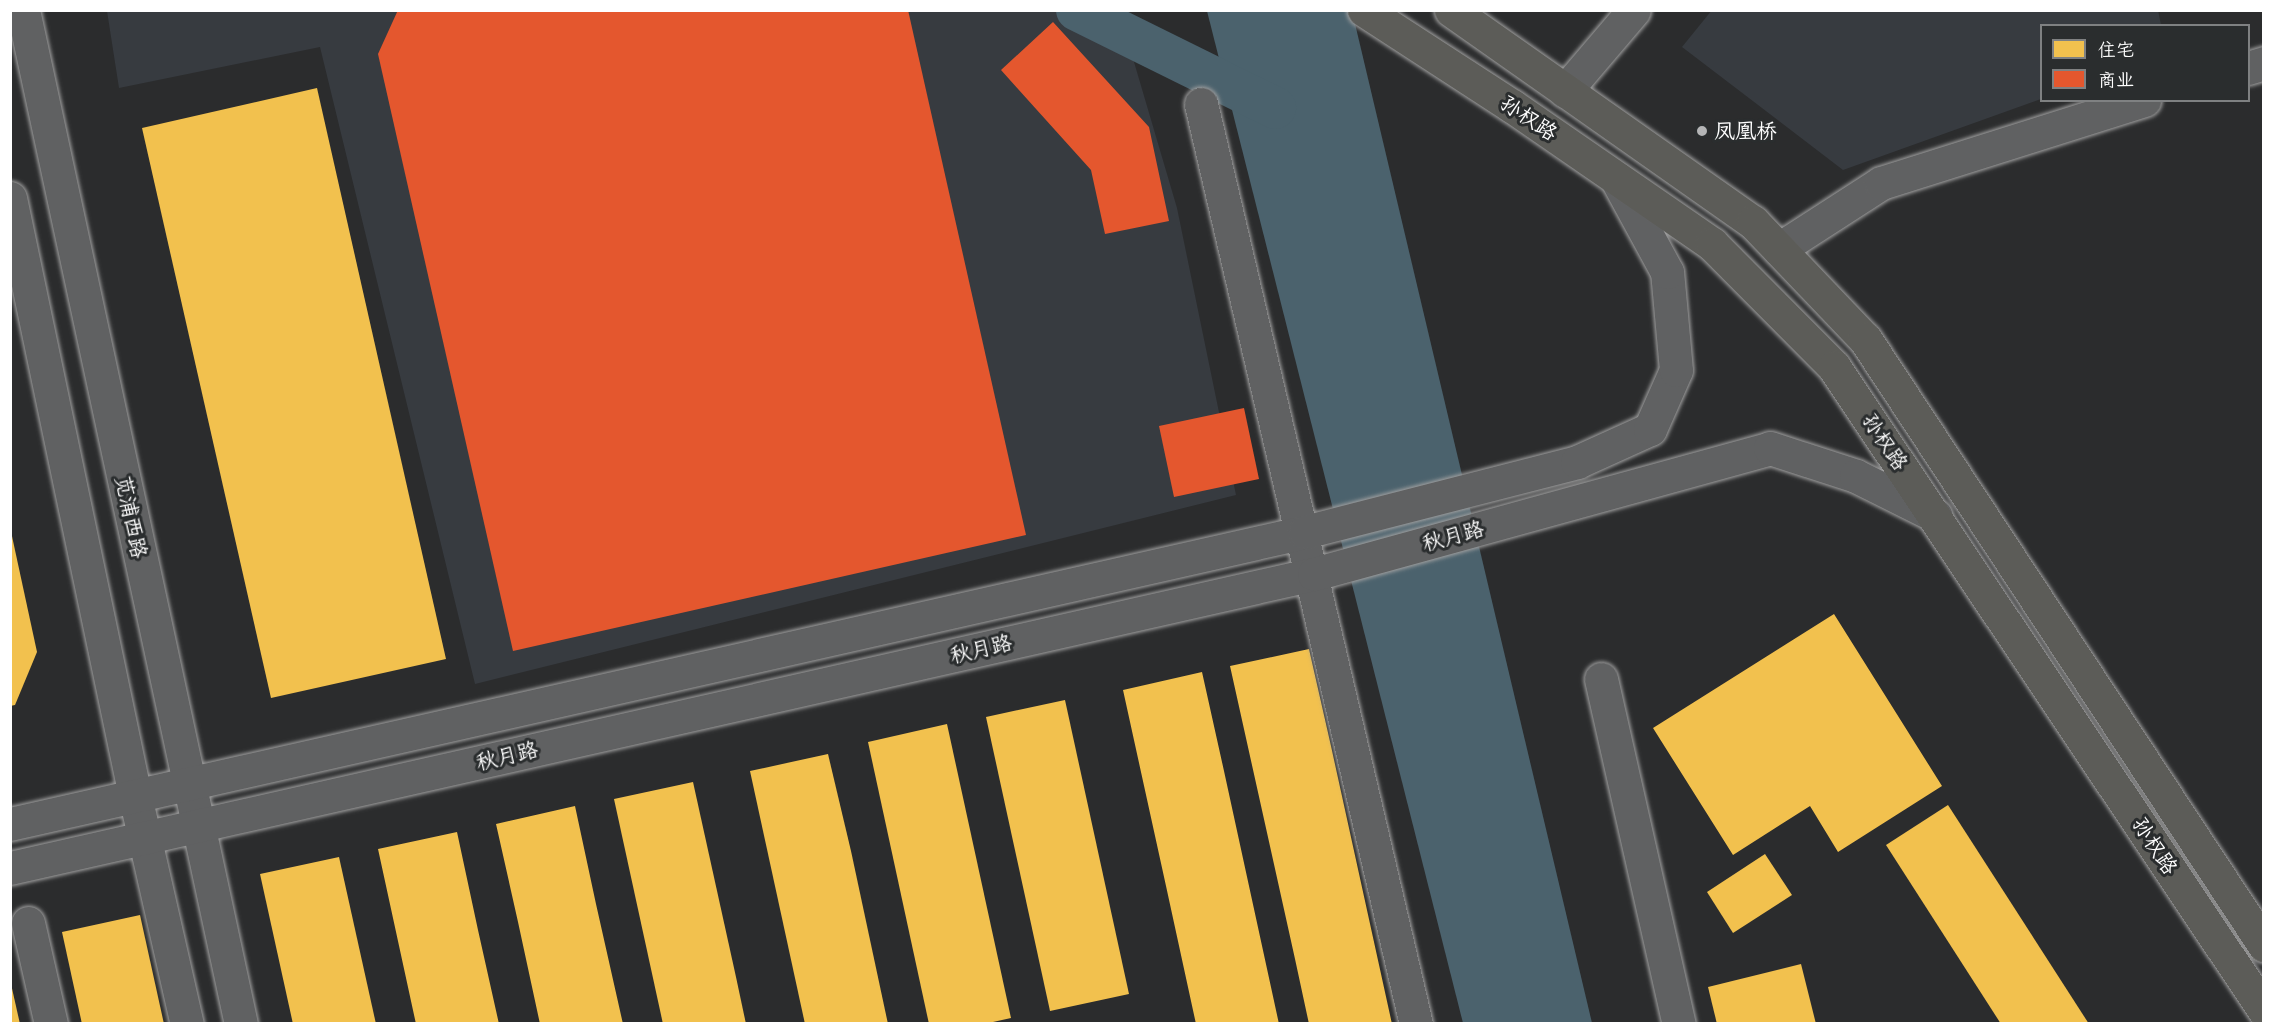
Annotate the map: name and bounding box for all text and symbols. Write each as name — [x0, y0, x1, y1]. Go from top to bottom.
legend — [2040, 24, 2250, 102]
text: 住宅 — [2098, 38, 2134, 62]
text: 商业 — [2098, 68, 2134, 92]
street label: 孙权路 — [1496, 90, 1562, 146]
place label: 凤凰桥 — [1714, 118, 1777, 144]
marker: 凤凰桥 — [1695, 124, 1709, 138]
street label: 孙权路 — [1857, 409, 1913, 475]
street label: 苋浦西路 — [110, 473, 152, 561]
street label: 秋月路 — [1419, 516, 1487, 556]
street label: 秋月路 — [947, 630, 1015, 668]
street label: 秋月路 — [473, 737, 541, 775]
street label: 孙权路 — [2127, 813, 2183, 879]

